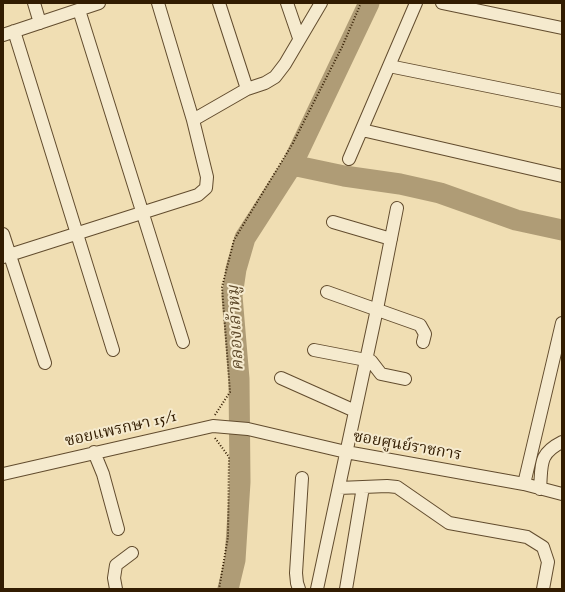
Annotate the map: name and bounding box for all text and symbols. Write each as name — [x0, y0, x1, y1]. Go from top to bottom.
water label: คลองเล้าหมู — [225, 285, 249, 371]
street label: ซอยแพรกษา 15/1 — [63, 408, 179, 452]
street label: ซอยศูนย์ราชการ — [351, 428, 463, 466]

